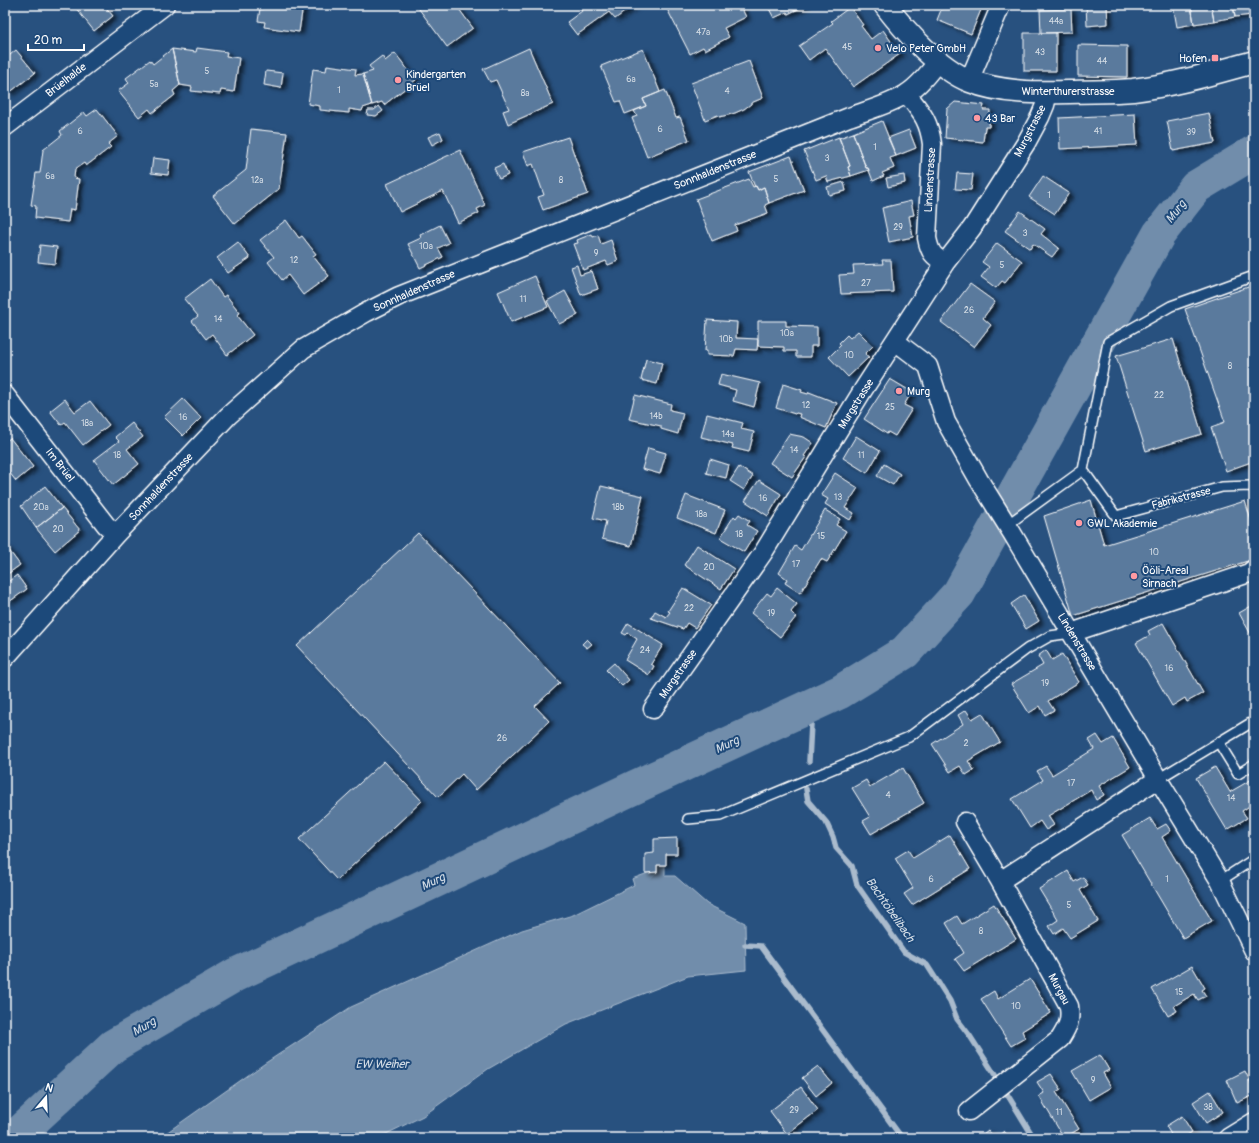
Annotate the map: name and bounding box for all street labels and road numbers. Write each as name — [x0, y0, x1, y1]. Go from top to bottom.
street label: Brüelhalde — [43, 60, 89, 100]
street label: Winterthurerstrasse — [1022, 85, 1115, 98]
street label: Murgstrasse — [1011, 102, 1049, 159]
street label: Sonnhaldenstrasse — [672, 147, 759, 192]
street label: Lindenstrasse — [922, 147, 938, 213]
street label: Sonnhaldenstrasse — [371, 267, 457, 315]
street label: Murgstrasse — [836, 376, 877, 431]
street label: Im Brüel — [43, 446, 77, 484]
street label: Sonnhaldenstrasse — [126, 450, 196, 524]
street label: Fabrikstrasse — [1150, 484, 1213, 512]
street label: Lindenstrasse — [1055, 611, 1100, 674]
street label: Murgstrasse — [656, 647, 700, 701]
street label: Murgau — [1045, 971, 1073, 1007]

